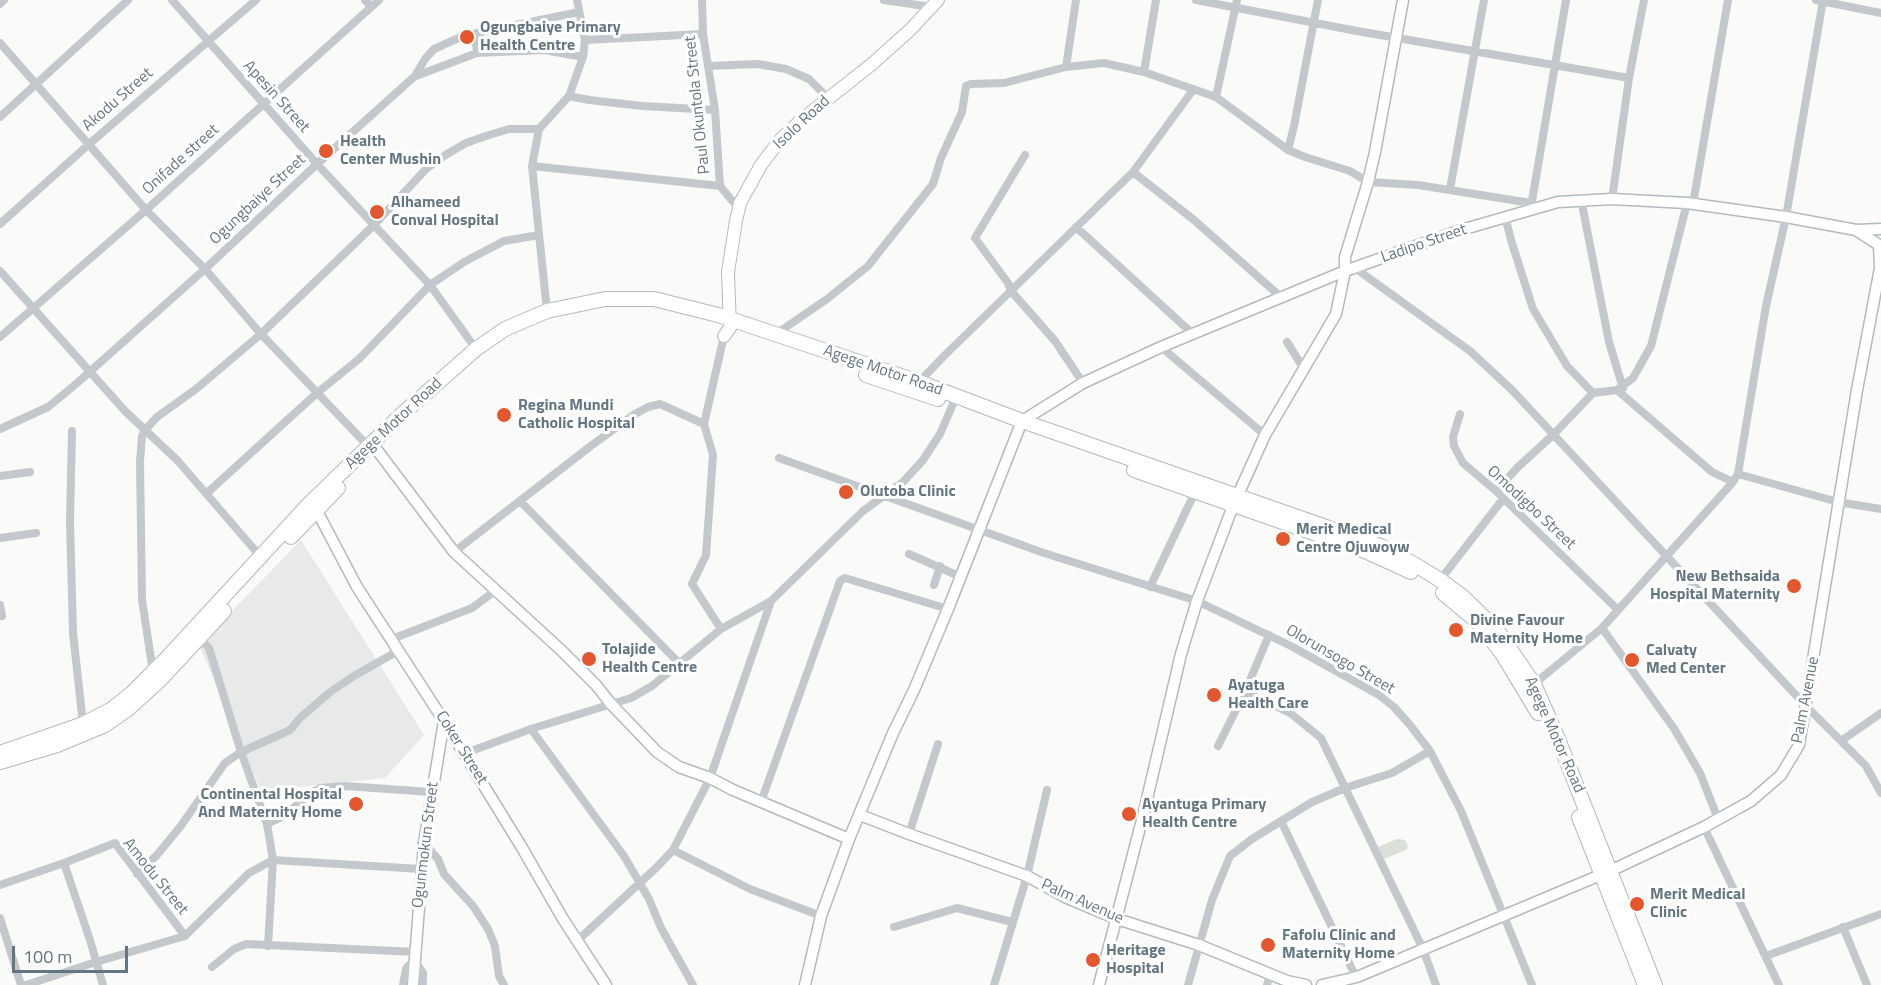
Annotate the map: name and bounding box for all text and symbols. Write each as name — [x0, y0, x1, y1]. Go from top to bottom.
place label: Ogungbaiye Primary Health Centre — [480, 18, 621, 56]
marker: Ogungbaiye Primary Health Centre — [458, 28, 476, 46]
street label: Paul Okuntola Street — [681, 35, 715, 175]
street label: Apesin Street — [239, 57, 313, 137]
street label: Akodu Street — [79, 64, 157, 136]
street label: Isolo Road — [770, 92, 834, 154]
street label: Onifade street — [139, 121, 223, 199]
place label: Health Center Mushin — [340, 132, 441, 170]
marker: Health Center Mushin — [317, 142, 335, 160]
street label: Ogungbaiye Street — [206, 151, 310, 249]
place label: Alhameed Conval Hospital — [391, 193, 499, 231]
marker: Alhameed Conval Hospital — [368, 203, 386, 221]
street label: Ladipo Street — [1379, 220, 1469, 268]
street label: Agege Motor Road — [821, 342, 945, 400]
street label: Agege Motor Road — [342, 374, 446, 474]
place label: Regina Mundi Catholic Hospital — [518, 396, 635, 434]
marker: Regina Mundi Catholic Hospital — [495, 406, 513, 424]
street label: Omodigbo Street — [1483, 462, 1579, 554]
place label: Olutoba Clinic — [860, 482, 956, 502]
marker: Olutoba Clinic — [837, 483, 855, 501]
place label: Merit Medical Centre Ojuwoyw — [1296, 520, 1410, 558]
marker: Merit Medical Centre Ojuwoyw — [1274, 530, 1292, 548]
place label: New Bethsaida Hospital Maternity — [1650, 567, 1780, 605]
marker: New Bethsaida Hospital Maternity — [1785, 577, 1803, 595]
place label: Divine Favour Maternity Home — [1470, 611, 1583, 649]
street label: Olorunsogo Street — [1282, 621, 1398, 699]
marker: Divine Favour Maternity Home — [1447, 621, 1465, 639]
place label: Tolajide Health Centre — [602, 640, 697, 678]
place label: Calvaty Med Center — [1646, 641, 1726, 679]
marker: Tolajide Health Centre — [580, 650, 598, 668]
marker: Calvaty Med Center — [1623, 651, 1641, 669]
street label: Palm Avenue — [1788, 655, 1824, 745]
street label: Agege Motor Road — [1520, 674, 1588, 796]
place label: Ayatuga Health Care — [1228, 676, 1309, 714]
marker: Ayatuga Health Care — [1205, 686, 1223, 704]
street label: Coker Street — [431, 708, 491, 788]
street label: Ogunmokun Street — [409, 781, 443, 909]
place label: Continental Hospital And Maternity Home — [198, 785, 342, 823]
marker: Continental Hospital And Maternity Home — [347, 795, 365, 813]
place label: Ayantuga Primary Health Centre — [1142, 795, 1266, 833]
marker: Ayantuga Primary Health Centre — [1120, 805, 1138, 823]
street label: Amodu Street — [118, 835, 192, 919]
street label: Palm Avenue — [1038, 875, 1126, 929]
place label: Merit Medical Clinic — [1650, 885, 1746, 923]
marker: Merit Medical Clinic — [1628, 895, 1646, 913]
place label: Fafolu Clinic and Maternity Home — [1282, 926, 1396, 964]
scale bar — [15, 934, 130, 972]
marker: Fafolu Clinic and Maternity Home — [1259, 936, 1277, 954]
place label: Heritage Hospital — [1106, 941, 1166, 979]
text: 100 m — [23, 943, 72, 970]
marker: Heritage Hospital — [1084, 951, 1102, 969]

